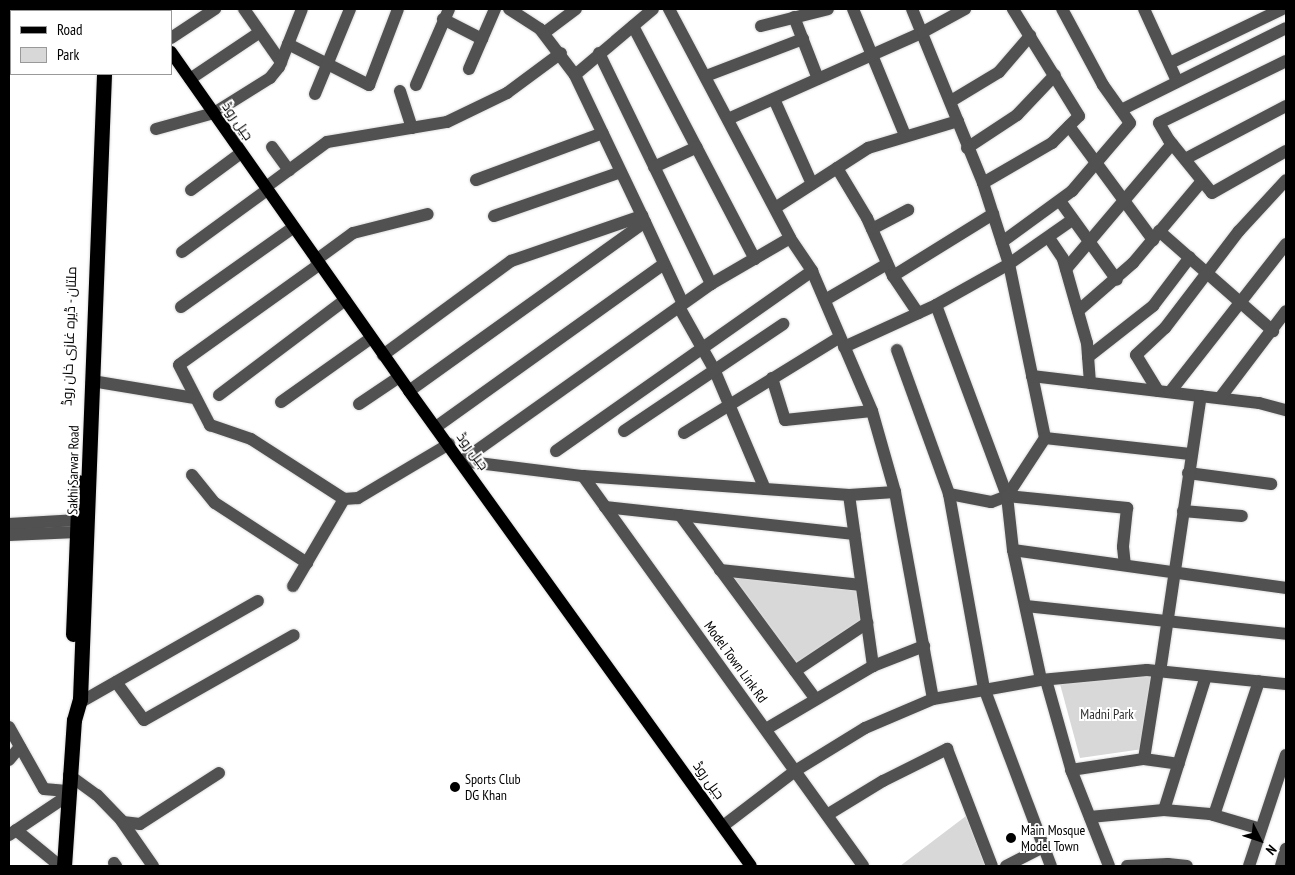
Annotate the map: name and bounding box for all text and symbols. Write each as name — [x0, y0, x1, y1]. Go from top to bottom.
legend — [10, 10, 172, 75]
text: Road — [57, 20, 83, 39]
text: Park — [57, 45, 79, 64]
street label: جیل روڈ — [219, 99, 257, 143]
street label: ملتان - ڈیرہ غازی خان روڈ — [58, 265, 80, 407]
street label: Sakhi Sarwar Road — [64, 425, 82, 515]
street label: جیل روڈ — [453, 429, 493, 473]
street label: Model Town Link Rd — [701, 618, 771, 706]
park label: Madni Park — [1080, 706, 1134, 722]
street label: جیل روڈ — [690, 758, 728, 802]
place label: Sports Club DG Khan — [465, 771, 521, 804]
marker: Sports Club DG Khan — [449, 781, 461, 793]
north arrow — [1235, 815, 1285, 865]
place label: Main Mosque Model Town — [1021, 822, 1085, 854]
marker: Main Mosque Model Town — [1005, 832, 1017, 844]
text: N — [1262, 841, 1281, 859]

